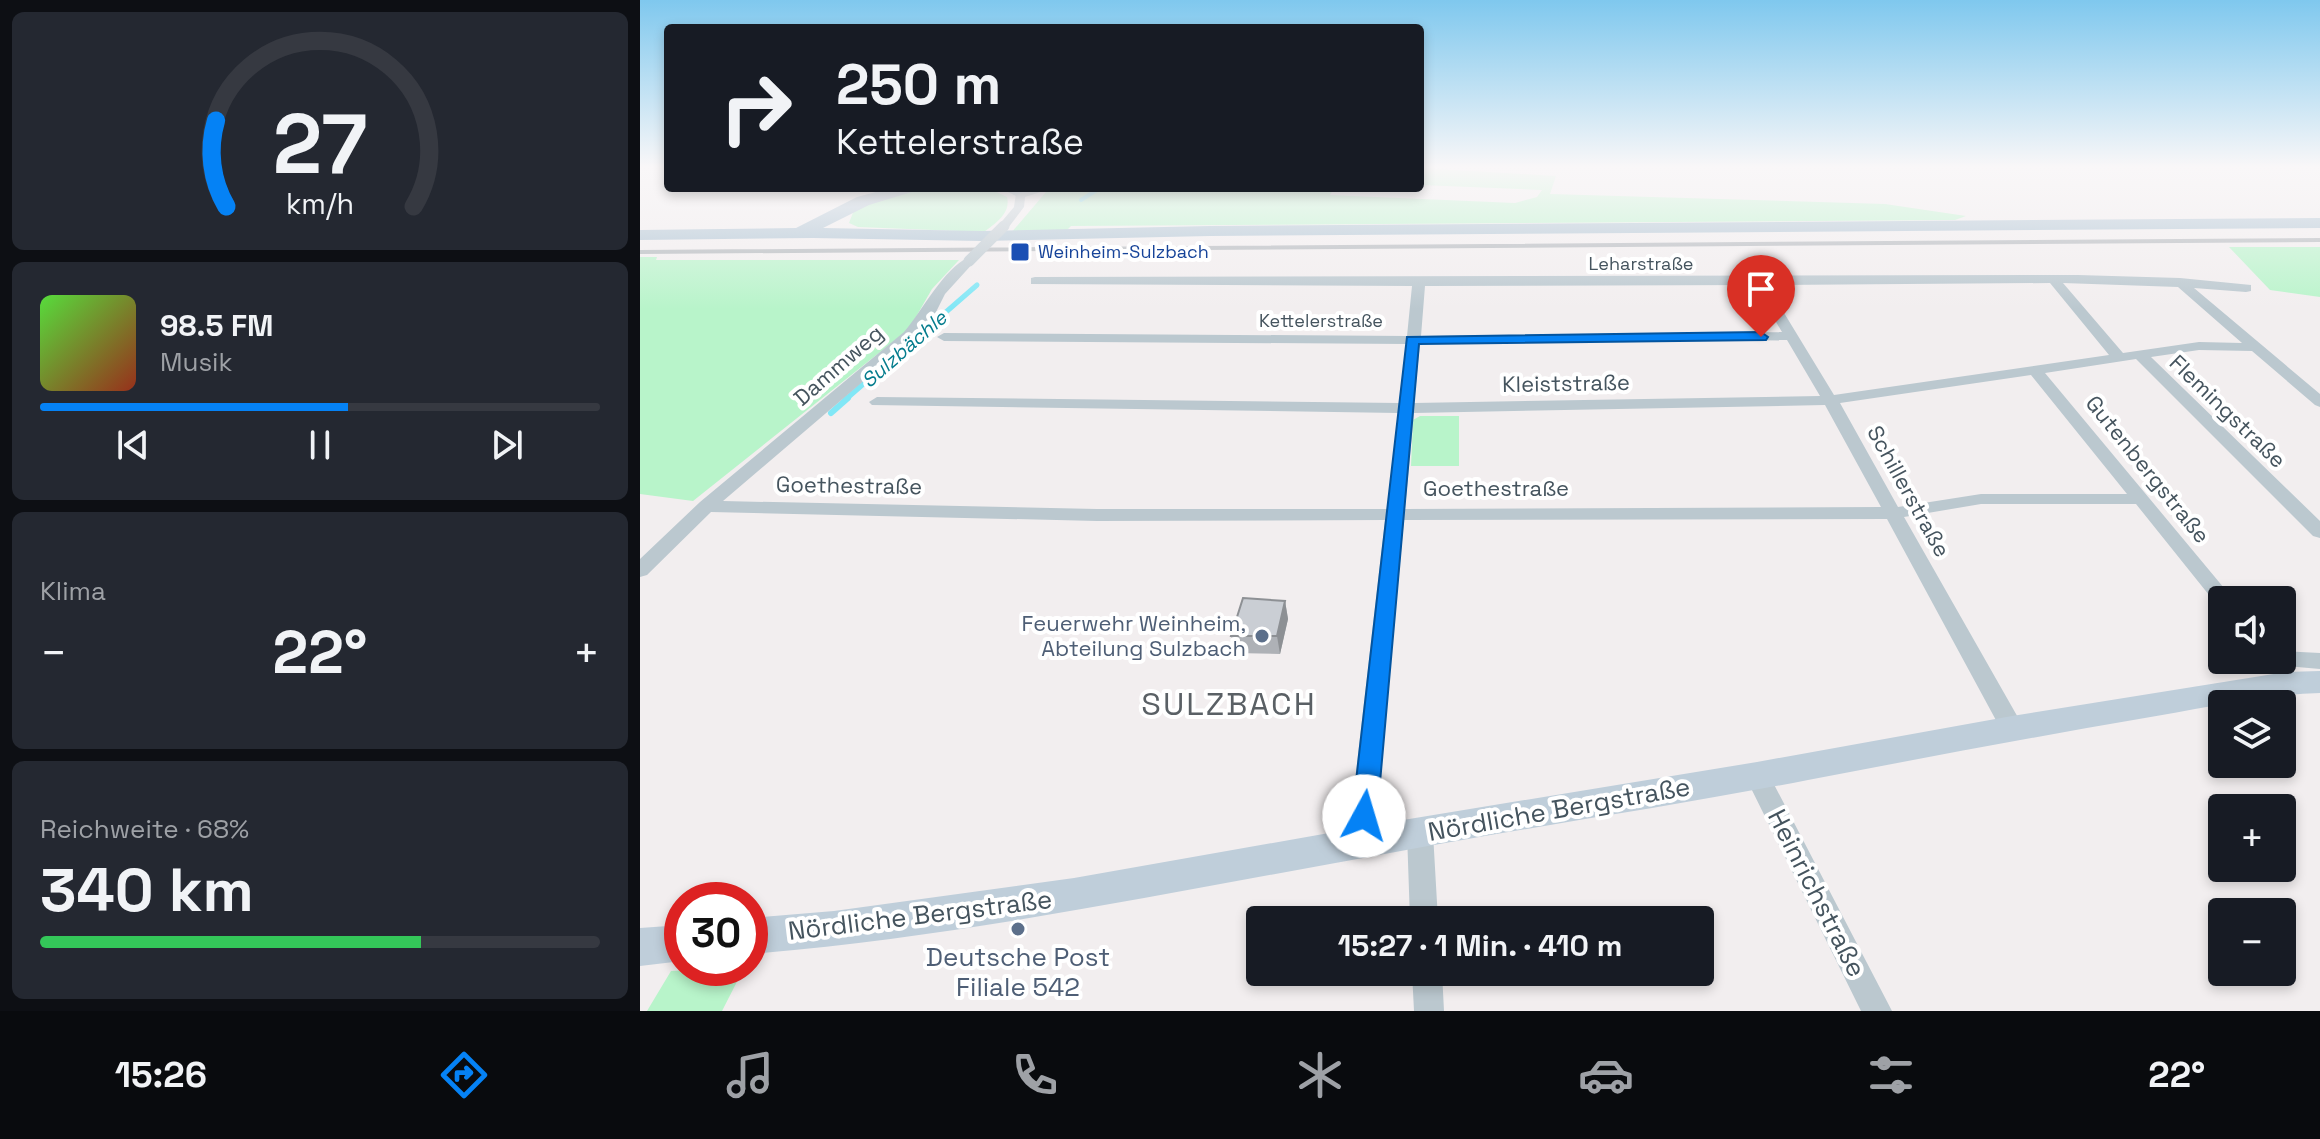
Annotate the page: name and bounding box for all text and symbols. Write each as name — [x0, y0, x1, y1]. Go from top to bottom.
text: 250 m — [836, 49, 1001, 120]
icon: right — [704, 56, 808, 160]
text: 27 — [273, 90, 367, 196]
text: Kettelerstraße — [836, 119, 1084, 165]
text: km/h — [286, 186, 354, 222]
place label: Weinheim-Sulzbach — [1038, 240, 1209, 263]
marker: Weinheim-Sulzbach — [1009, 241, 1031, 263]
street label: Leharstraße — [1589, 252, 1693, 275]
pin — [1727, 255, 1795, 337]
icon: arrive — [1739, 267, 1783, 311]
water label: Sulzbächle — [856, 304, 953, 393]
text: 98.5 FM — [160, 306, 274, 345]
street label: Kettelerstraße — [1259, 309, 1383, 332]
street label: Dammweg — [787, 319, 889, 411]
text: Musik — [160, 345, 232, 379]
street label: Flemingstraße — [2164, 348, 2292, 474]
street label: Kleiststraße — [1502, 368, 1630, 398]
street label: Gutenbergstraße — [2080, 389, 2216, 549]
street label: Schillerstraße — [1861, 420, 1957, 562]
icon: previous — [111, 423, 155, 467]
icon: pause — [298, 423, 342, 467]
icon: next — [485, 423, 529, 467]
street label: Goethestraße — [776, 470, 922, 500]
street label: Goethestraße — [1423, 474, 1569, 502]
text: Klima — [40, 574, 106, 608]
map controls — [2208, 586, 2296, 986]
button: sound — [2208, 586, 2296, 674]
place label: Feuerwehr Weinheim, Abteilung Sulzbach — [1022, 609, 1246, 662]
text: 22° — [273, 614, 367, 691]
text: − — [40, 625, 67, 681]
text: + — [573, 625, 600, 681]
marker: Feuerwehr Weinheim, Abteilung Sulzbach — [1253, 627, 1271, 645]
district label: SULZBACH — [1141, 684, 1317, 724]
button: layers — [2208, 690, 2296, 778]
street label: Nördliche Bergstraße — [1425, 769, 1693, 849]
position arrow — [1322, 774, 1406, 858]
button: + — [2208, 794, 2296, 882]
street label: Heinrichstraße — [1760, 803, 1874, 983]
text: Reichweite · 68% — [40, 812, 249, 846]
text: 340 km — [40, 852, 254, 929]
speed limit sign: 30 — [664, 882, 768, 986]
street label: Nördliche Bergstraße — [786, 882, 1054, 948]
button: − — [2208, 898, 2296, 986]
marker: Deutsche Post Filiale 542 — [1009, 920, 1027, 938]
text: 15:27 · 1 Min. · 410 m — [1338, 926, 1622, 965]
place label: Deutsche Post Filiale 542 — [926, 940, 1110, 1004]
icon: directions — [436, 1047, 492, 1103]
icon: music — [722, 1047, 778, 1103]
icon: phone — [1007, 1047, 1063, 1103]
icon: climate — [1292, 1047, 1348, 1103]
icon: car — [1578, 1047, 1634, 1103]
icon: filters — [1863, 1047, 1919, 1103]
text: 15:26 — [115, 1052, 207, 1098]
text: 22° — [2148, 1052, 2205, 1098]

